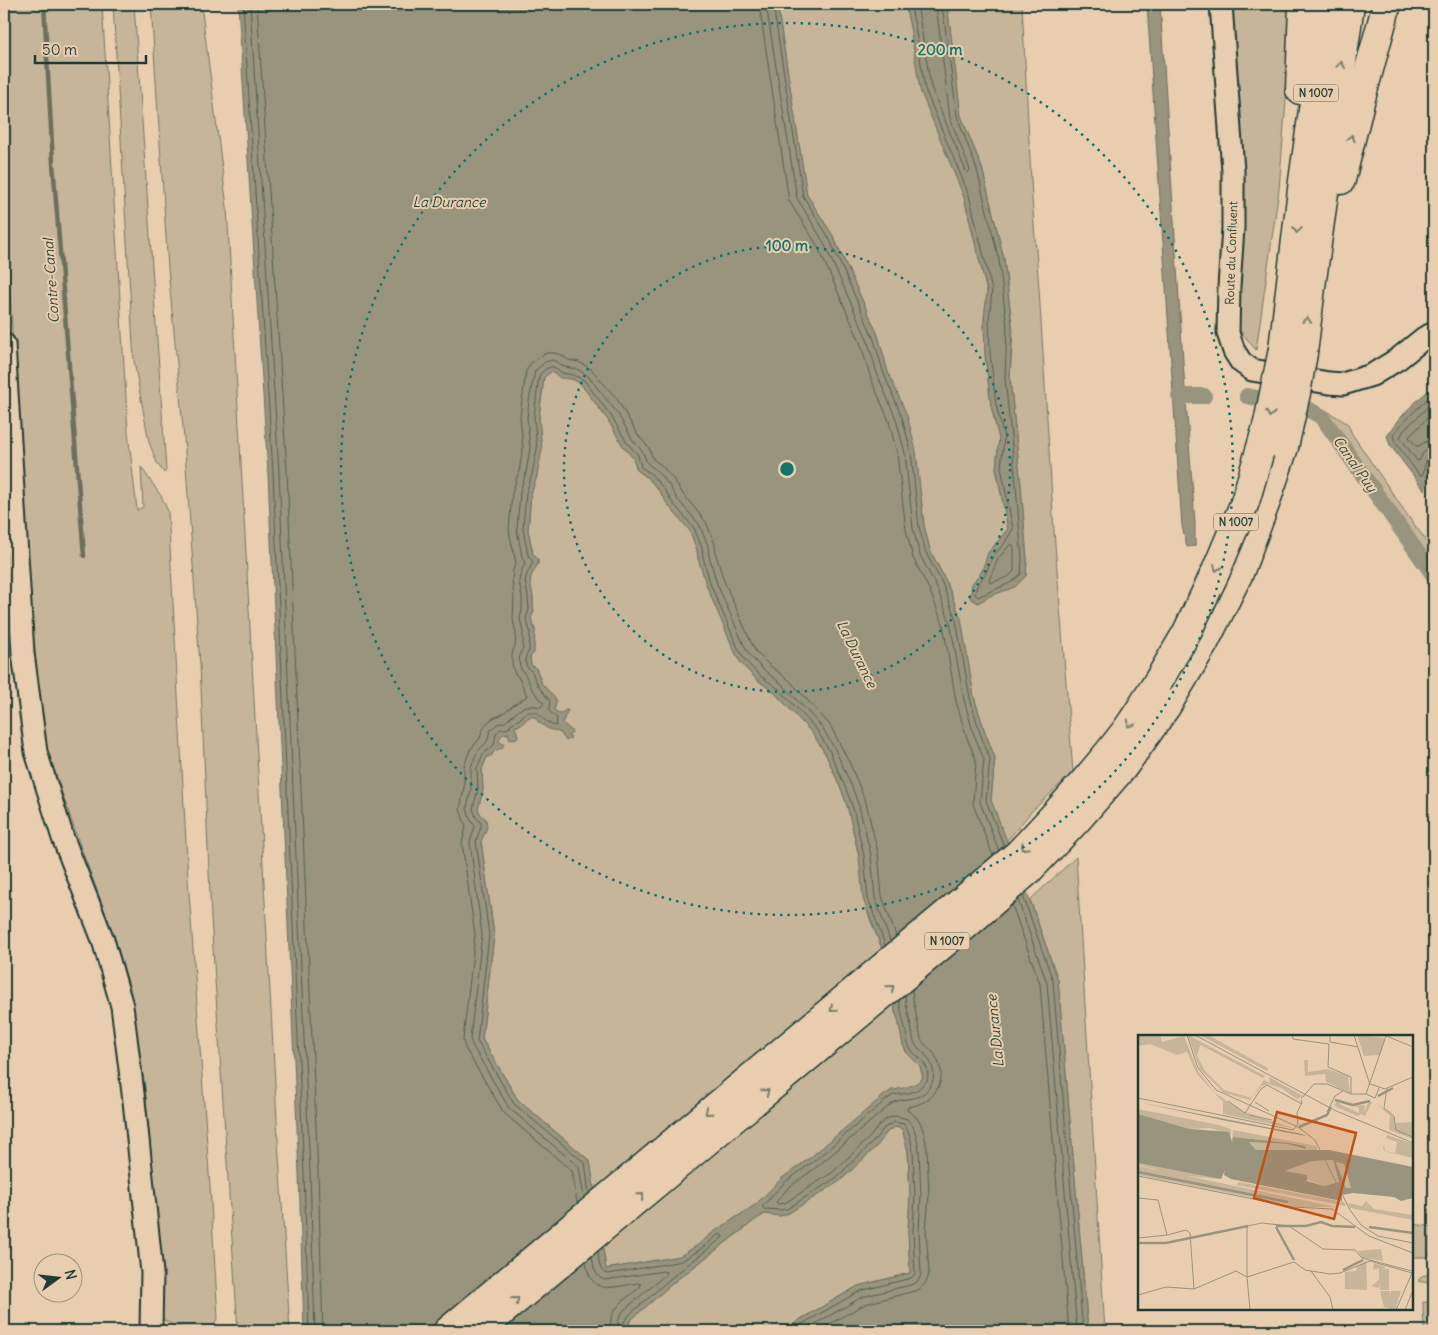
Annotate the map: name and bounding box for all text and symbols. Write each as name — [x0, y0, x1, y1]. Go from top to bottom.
scale bar — [35, 32, 146, 64]
text: 50 m — [42, 40, 77, 59]
text: 200 m — [918, 40, 962, 59]
one-way arrow — [1336, 61, 1346, 69]
road number: N 1007 — [1294, 85, 1338, 102]
one-way arrow — [1345, 134, 1356, 143]
water label: La Durance — [412, 193, 487, 211]
street label: Route du Confluent — [1222, 201, 1240, 305]
one-way arrow — [1292, 226, 1303, 234]
water label: Contre-Canal — [39, 236, 63, 324]
text: 100 m — [766, 236, 808, 255]
one-way arrow — [1301, 316, 1312, 324]
one-way arrow — [1265, 410, 1276, 419]
water label: Canal Puy — [1329, 433, 1381, 496]
centre of rings — [778, 460, 796, 478]
road number: N 1007 — [1214, 514, 1258, 530]
one-way arrow — [1213, 563, 1224, 572]
water label: La Durance — [833, 617, 882, 692]
one-way arrow — [1127, 718, 1136, 728]
one-way arrow — [1021, 841, 1030, 850]
road number: N 1007 — [924, 932, 970, 949]
one-way arrow — [885, 985, 894, 994]
water label: La Durance — [982, 992, 1008, 1068]
one-way arrow — [830, 1003, 839, 1012]
inset map — [1138, 1035, 1413, 1310]
one-way arrow — [760, 1089, 769, 1098]
one-way arrow — [705, 1107, 714, 1116]
one-way arrow — [635, 1193, 644, 1201]
north arrow — [32, 1252, 82, 1302]
text: N — [61, 1268, 81, 1282]
one-way arrow — [511, 1297, 520, 1306]

